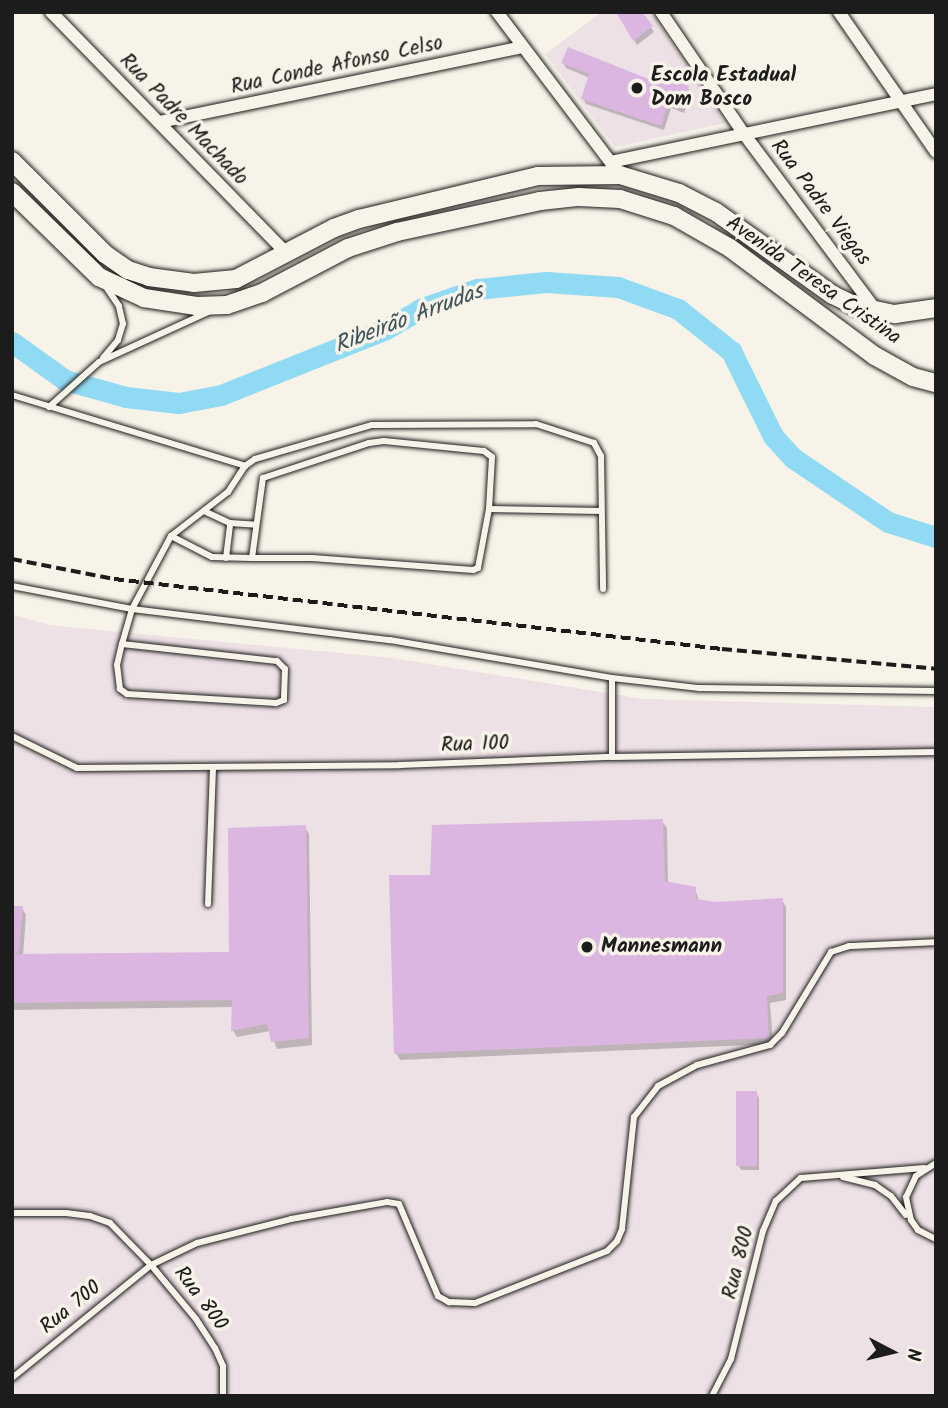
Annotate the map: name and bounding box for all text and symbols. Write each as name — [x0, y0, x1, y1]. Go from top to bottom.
street label: Rua Conde Afonso Celso — [229, 31, 445, 101]
street label: Rua Padre Machado — [113, 49, 253, 191]
place label: Escola Estadual Dom Bosco — [651, 63, 796, 113]
marker: Escola Estadual Dom Bosco — [629, 80, 645, 96]
street label: Rua Padre Viegas — [764, 135, 876, 271]
street label: Avenida Teresa Cristina — [721, 211, 905, 351]
water label: Ribeirão Arrudas — [331, 278, 487, 360]
street label: Rua 100 — [440, 731, 510, 759]
place label: Mannesmann — [601, 934, 722, 960]
marker: Mannesmann — [579, 939, 595, 955]
street label: Rua 800 — [718, 1224, 760, 1302]
street label: Rua 800 — [168, 1262, 232, 1336]
street label: Rua 700 — [35, 1276, 107, 1340]
north arrow — [857, 1317, 927, 1387]
text: N — [897, 1347, 928, 1362]

